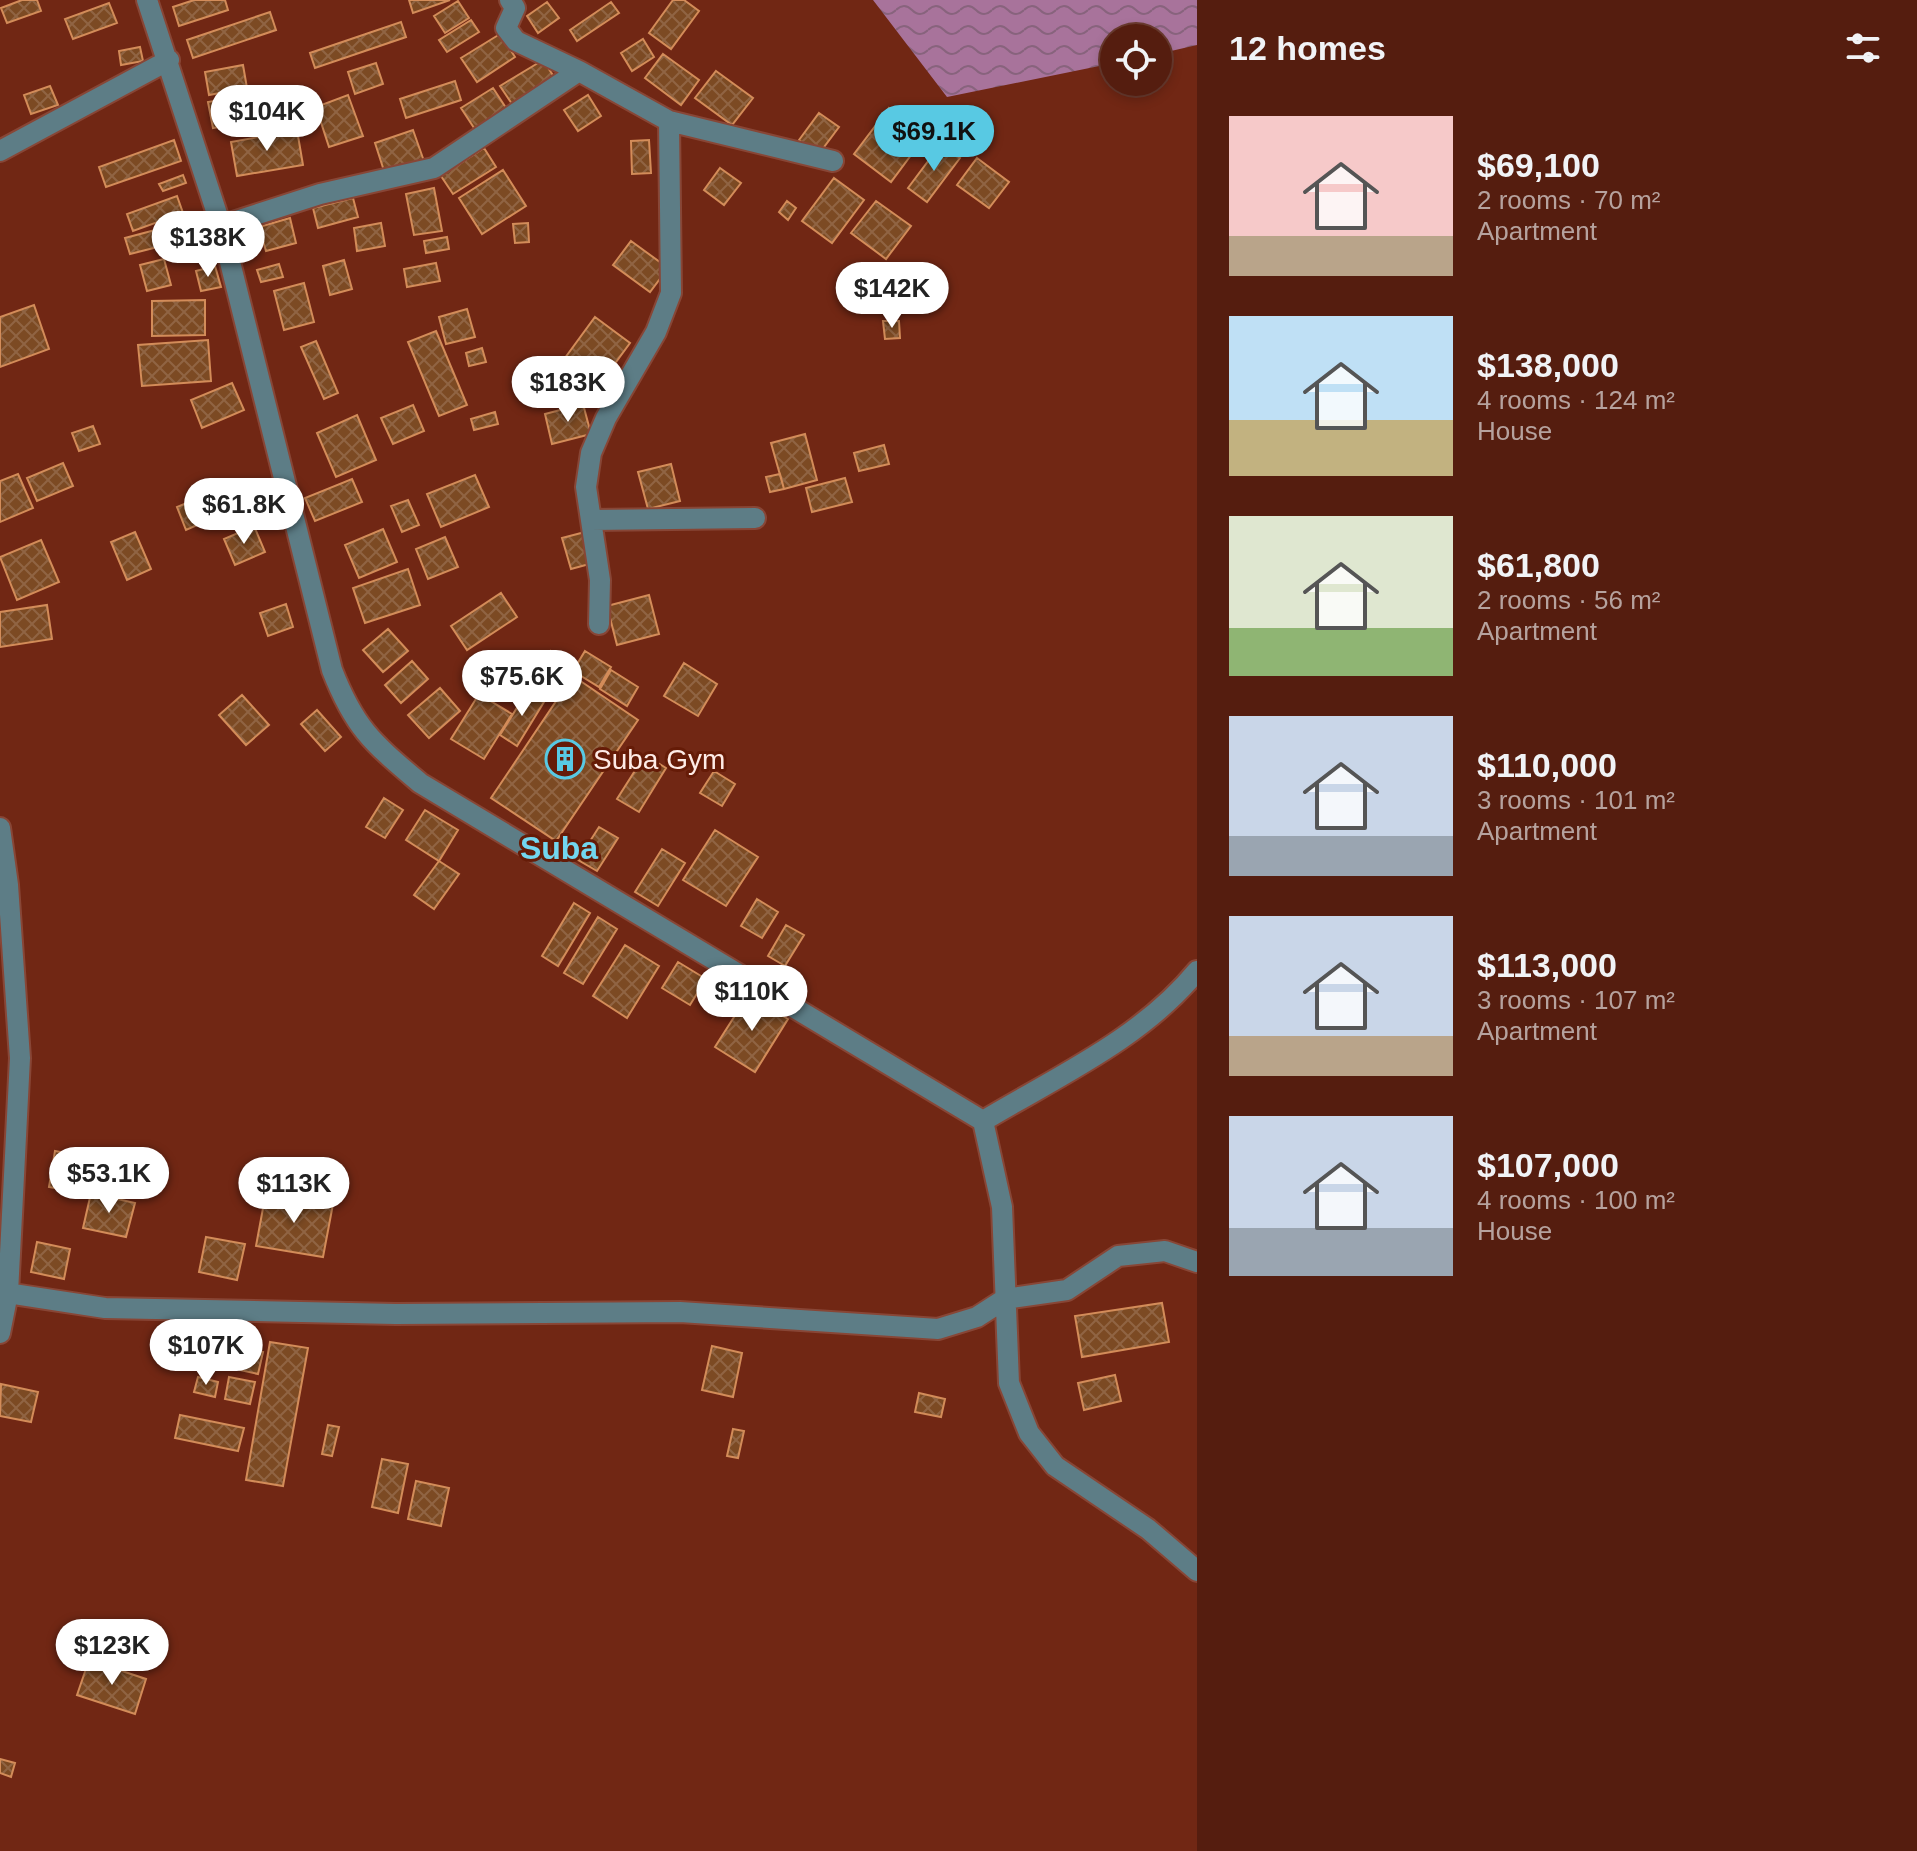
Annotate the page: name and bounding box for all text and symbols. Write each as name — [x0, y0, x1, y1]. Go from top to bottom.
map controls — [1100, 24, 1172, 96]
button: locate — [1100, 24, 1172, 96]
icon: filters — [1841, 26, 1885, 70]
text: 12 homes — [1229, 29, 1386, 67]
pin: $104K — [211, 85, 323, 153]
text: $104K — [229, 96, 305, 126]
pin: $69.1K — [869, 105, 999, 173]
text: $69.1K — [892, 116, 976, 146]
text: $69,100 — [1477, 146, 1600, 184]
icon: home — [1293, 148, 1389, 244]
text: 2 rooms · 70 m² — [1477, 185, 1661, 215]
pin: $138K — [152, 211, 264, 279]
text: Apartment — [1477, 216, 1597, 246]
text: $138K — [170, 222, 246, 252]
pin: $142K — [836, 262, 948, 330]
text: $142K — [854, 273, 930, 303]
text: $138,000 — [1477, 346, 1619, 384]
icon: home — [1293, 348, 1389, 444]
pin: $183K — [512, 356, 624, 424]
text: $183K — [530, 367, 606, 397]
text: 4 rooms · 124 m² — [1477, 385, 1675, 415]
text: House — [1477, 416, 1552, 446]
pin: $61.8K — [179, 478, 309, 546]
text: $61.8K — [202, 489, 286, 519]
text: $61,800 — [1477, 546, 1600, 584]
icon: home — [1293, 548, 1389, 644]
text: 2 rooms · 56 m² — [1477, 585, 1661, 615]
text: Apartment — [1477, 616, 1597, 646]
pin: $75.6K — [457, 650, 587, 718]
text: $75.6K — [480, 661, 564, 691]
building icon: Suba Gym — [544, 738, 586, 780]
place label: Suba Gym — [593, 744, 725, 775]
text: $110,000 — [1477, 746, 1617, 784]
icon: home — [1293, 748, 1389, 844]
text: 3 rooms · 101 m² — [1477, 785, 1675, 815]
text: Apartment — [1477, 816, 1597, 846]
district label: Suba — [520, 830, 598, 866]
text: $113,000 — [1477, 946, 1617, 984]
icon: home — [1293, 948, 1389, 1044]
pin: $110K — [696, 965, 808, 1033]
text: $110K — [714, 976, 790, 1006]
text: 3 rooms · 107 m² — [1477, 985, 1675, 1015]
text: Apartment — [1477, 1016, 1597, 1046]
text: $107,000 — [1477, 1146, 1619, 1184]
pin: $53.1K — [44, 1147, 174, 1215]
icon: home — [1293, 1148, 1389, 1244]
pin: $113K — [238, 1157, 350, 1225]
text: $53.1K — [67, 1158, 151, 1188]
text: $113K — [256, 1168, 332, 1198]
text: 4 rooms · 100 m² — [1477, 1185, 1675, 1215]
text: House — [1477, 1216, 1552, 1246]
pin: $107K — [150, 1319, 262, 1387]
text: $107K — [168, 1330, 244, 1360]
pin: $123K — [56, 1619, 168, 1687]
text: $123K — [74, 1630, 150, 1660]

